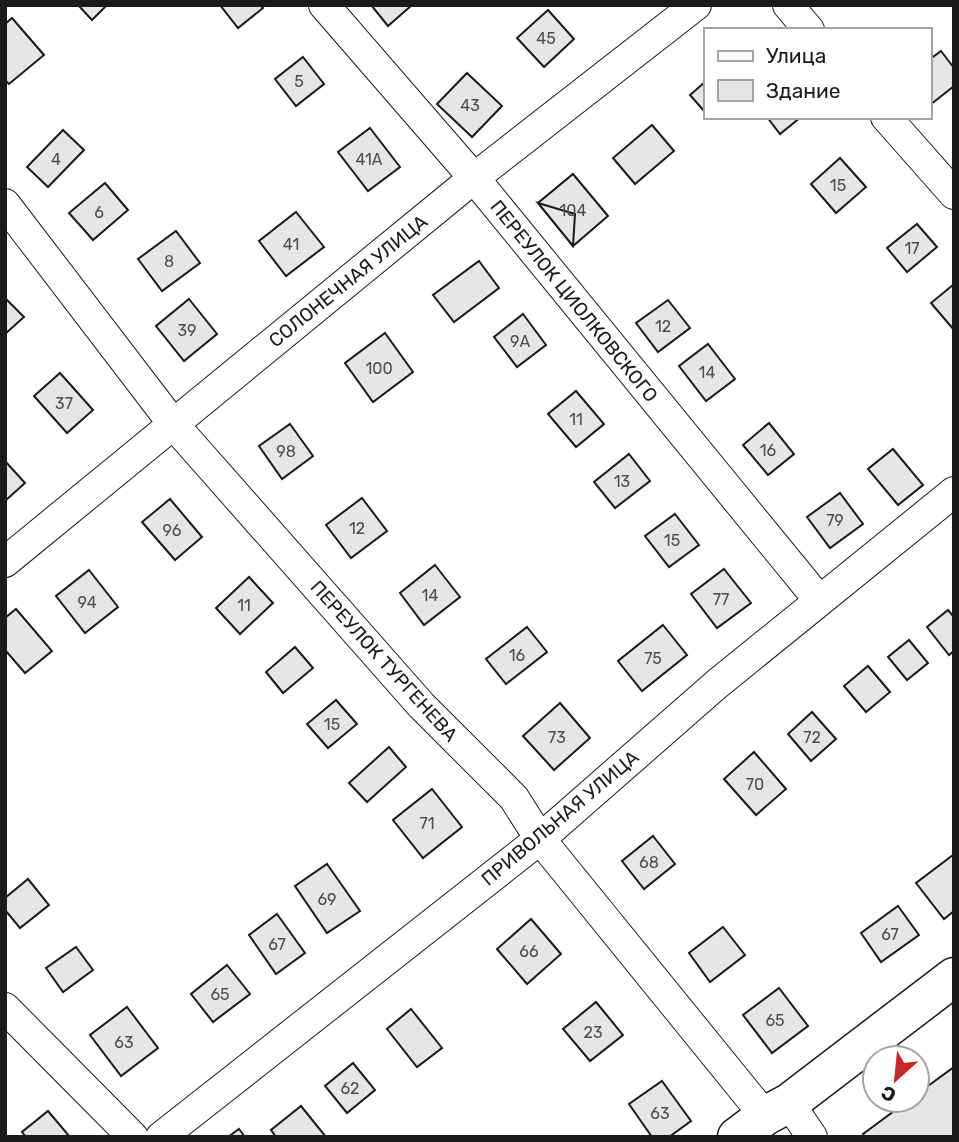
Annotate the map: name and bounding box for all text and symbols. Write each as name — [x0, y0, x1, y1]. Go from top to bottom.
legend — [704, 28, 931, 119]
house number: 45 — [536, 29, 556, 48]
text: Улица — [766, 43, 826, 68]
house number: 5 — [294, 72, 304, 91]
text: Здание — [766, 78, 841, 103]
house number: 43 — [460, 96, 480, 115]
house number: 4 — [51, 150, 61, 169]
house number: 41А — [355, 150, 383, 169]
house number: 15 — [830, 176, 846, 195]
street label: ПЕРЕУЛОК ЦИОЛКОВСКОГО — [485, 195, 663, 407]
house number: 104 — [560, 201, 587, 220]
house number: 6 — [94, 203, 104, 222]
street label: СОЛОНЕЧНАЯ УЛИЦА — [264, 210, 432, 352]
house number: 41 — [283, 235, 299, 254]
house number: 17 — [904, 239, 920, 258]
house number: 8 — [164, 252, 174, 271]
house number: 12 — [655, 317, 671, 336]
house number: 39 — [177, 321, 197, 340]
house number: 9А — [510, 332, 530, 351]
house number: 100 — [365, 359, 393, 378]
house number: 14 — [699, 363, 715, 382]
house number: 37 — [55, 394, 73, 413]
house number: 11 — [569, 410, 583, 429]
house number: 16 — [760, 441, 777, 460]
house number: 98 — [276, 442, 296, 461]
house number: 13 — [614, 472, 630, 491]
house number: 79 — [826, 511, 844, 530]
house number: 12 — [349, 519, 365, 538]
house number: 96 — [163, 521, 182, 540]
house number: 15 — [664, 531, 680, 550]
street label: ПЕРЕУЛОК ТУРГЕНЕВА — [306, 576, 463, 746]
house number: 14 — [422, 586, 438, 605]
house number: 77 — [713, 590, 729, 609]
house number: 94 — [77, 593, 97, 612]
house number: 11 — [237, 596, 251, 615]
house number: 16 — [509, 646, 526, 665]
house number: 75 — [644, 649, 662, 668]
house number: 15 — [324, 715, 340, 734]
house number: 73 — [548, 728, 566, 747]
house number: 72 — [803, 728, 821, 747]
street label: ПРИВОЛЬНАЯ УЛИЦА — [477, 745, 644, 891]
house number: 70 — [746, 775, 764, 794]
house number: 71 — [419, 814, 435, 833]
house number: 68 — [639, 853, 659, 872]
house number: 69 — [317, 890, 337, 909]
house number: 67 — [881, 925, 899, 944]
house number: 67 — [268, 935, 286, 954]
house number: 66 — [519, 942, 539, 961]
house number: 65 — [210, 985, 230, 1004]
house number: 65 — [765, 1011, 785, 1030]
house number: 23 — [583, 1023, 603, 1042]
house number: 63 — [114, 1033, 134, 1052]
north arrow — [861, 1044, 931, 1114]
house number: 62 — [340, 1079, 360, 1098]
text: С — [877, 1080, 900, 1107]
house number: 63 — [650, 1104, 670, 1123]

